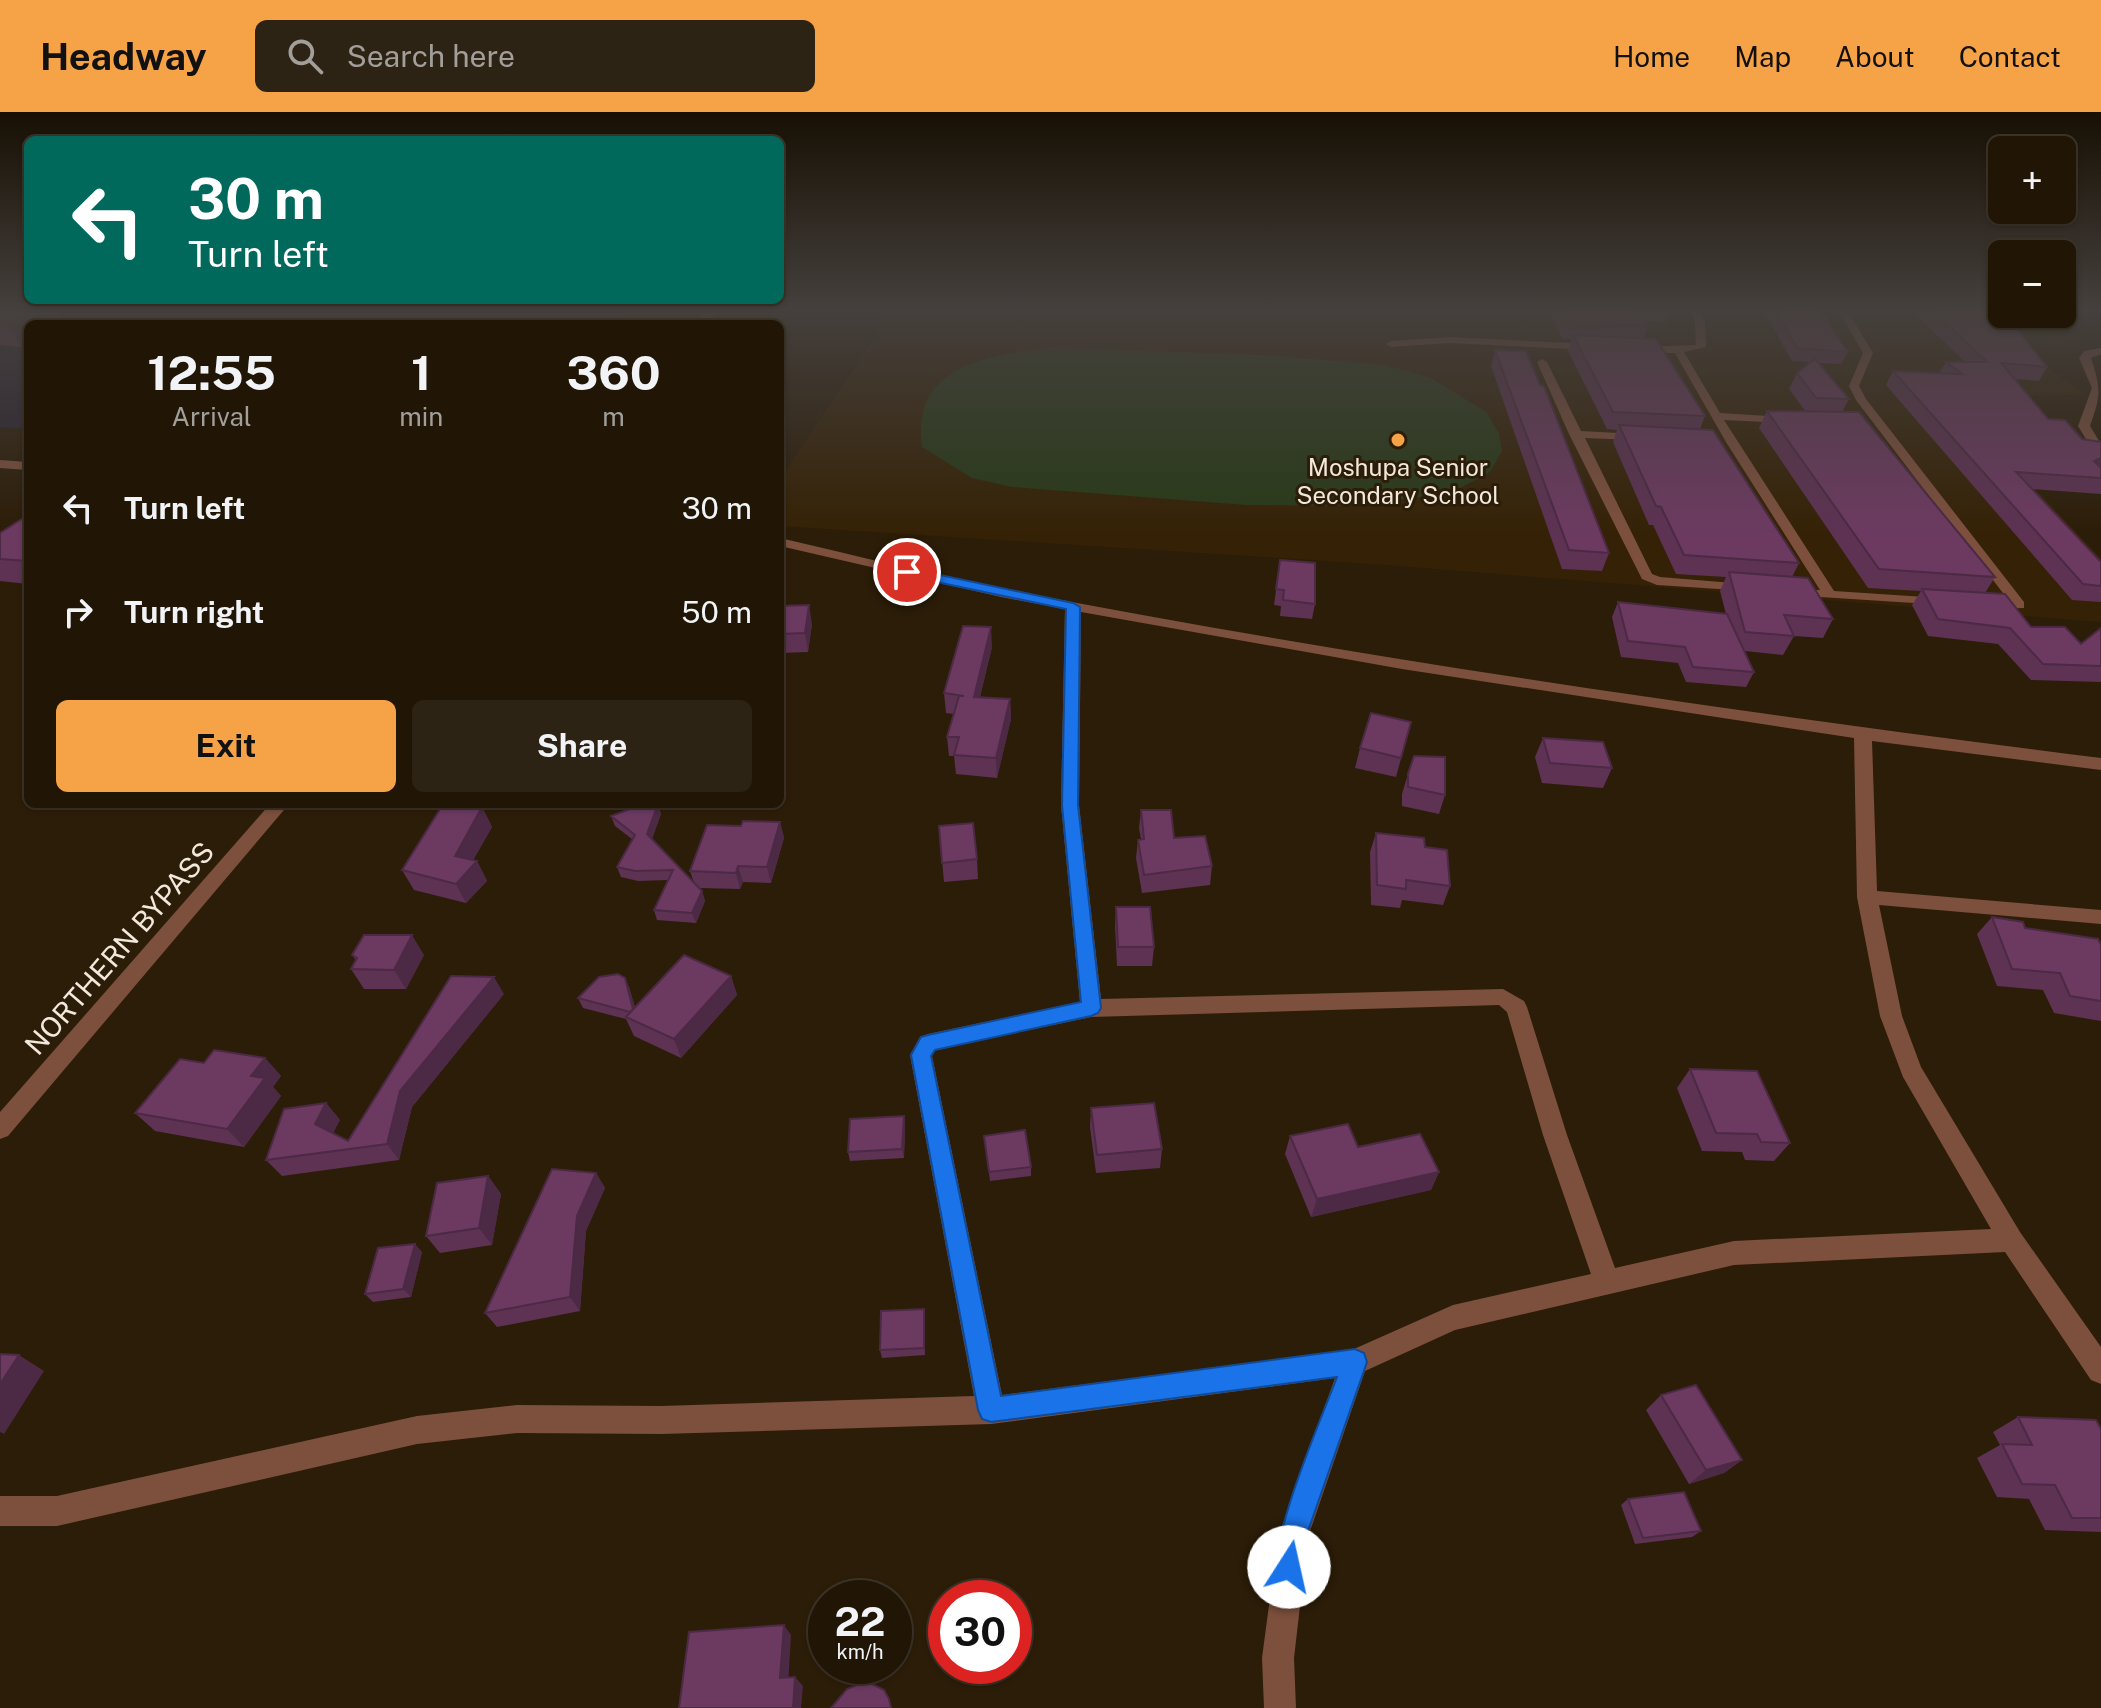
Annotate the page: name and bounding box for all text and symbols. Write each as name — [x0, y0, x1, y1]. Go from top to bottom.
search box — [255, 20, 815, 92]
text: Headway — [40, 34, 207, 79]
icon: search — [283, 34, 327, 78]
text: Search here — [347, 38, 515, 74]
text: Home — [1613, 40, 1690, 73]
text: Map — [1734, 40, 1791, 73]
text: About — [1835, 40, 1915, 73]
text: Contact — [1959, 40, 2061, 73]
map controls — [1988, 136, 2076, 328]
button: + — [1988, 136, 2076, 224]
text: 30 m — [188, 166, 324, 232]
icon: left — [56, 168, 160, 272]
text: Turn left — [188, 233, 329, 275]
button: − — [1988, 240, 2076, 328]
text: 12:55 — [147, 344, 276, 401]
text: 1 — [411, 344, 432, 401]
text: 360 — [566, 344, 661, 401]
text: Arrival — [171, 401, 252, 432]
text: min — [399, 401, 443, 432]
text: m — [602, 401, 625, 432]
marker: Moshupa Senior Secondary School — [1389, 431, 1407, 449]
place label: Moshupa Senior Secondary School — [1296, 453, 1500, 509]
icon: left — [56, 486, 100, 530]
text: Turn left — [124, 490, 245, 526]
text: 30 m — [682, 490, 752, 526]
pin — [873, 538, 941, 606]
icon: arrive — [885, 550, 929, 594]
icon: right — [56, 590, 100, 634]
text: Turn right — [124, 594, 264, 630]
text: 50 m — [681, 594, 752, 630]
button: Exit — [56, 700, 396, 792]
button: Share — [412, 700, 752, 792]
street label: NORTHERN BYPASS — [18, 835, 220, 1061]
position arrow — [1247, 1525, 1331, 1609]
speed limit sign: 30 — [928, 1580, 1032, 1684]
text: 22 — [835, 1598, 885, 1645]
text: km/h — [836, 1640, 884, 1664]

